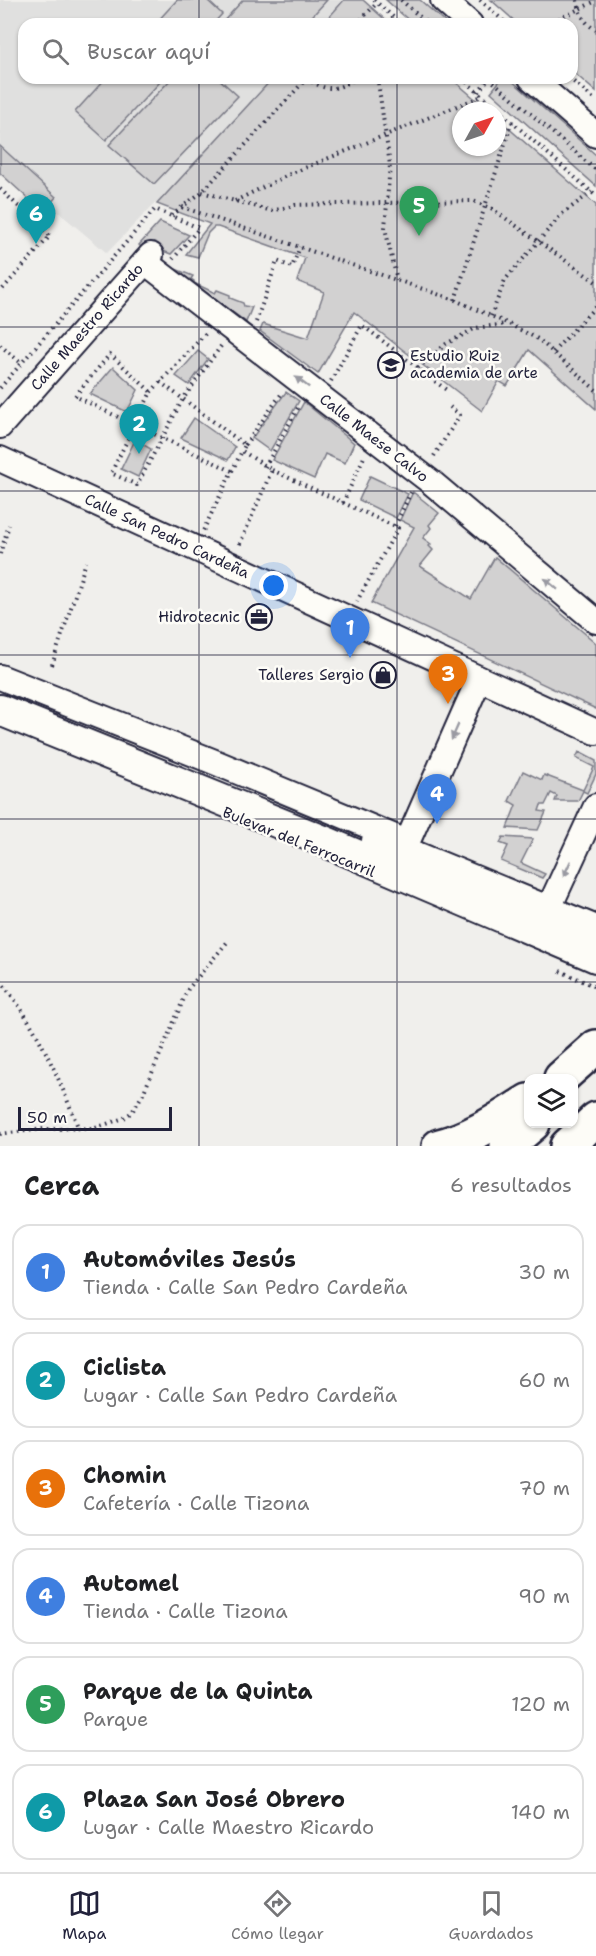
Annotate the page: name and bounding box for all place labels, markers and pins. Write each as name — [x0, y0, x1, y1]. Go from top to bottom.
pin: 5 — [400, 186, 438, 236]
pin: 6 — [16, 194, 56, 244]
place label: Estudio Ruiz academia de arte — [410, 346, 538, 383]
school or university icon: Estudio Ruiz academia de arte — [376, 350, 406, 380]
pin: 2 — [120, 404, 158, 454]
office icon: Hidrotecnic — [244, 602, 274, 632]
place label: Hidrotecnic — [158, 607, 240, 627]
pin: 1 — [330, 608, 370, 658]
pin: 3 — [428, 654, 468, 704]
shop icon: Talleres Sergio — [368, 660, 398, 690]
place label: Talleres Sergio — [258, 665, 364, 685]
pin: 4 — [418, 774, 456, 824]

